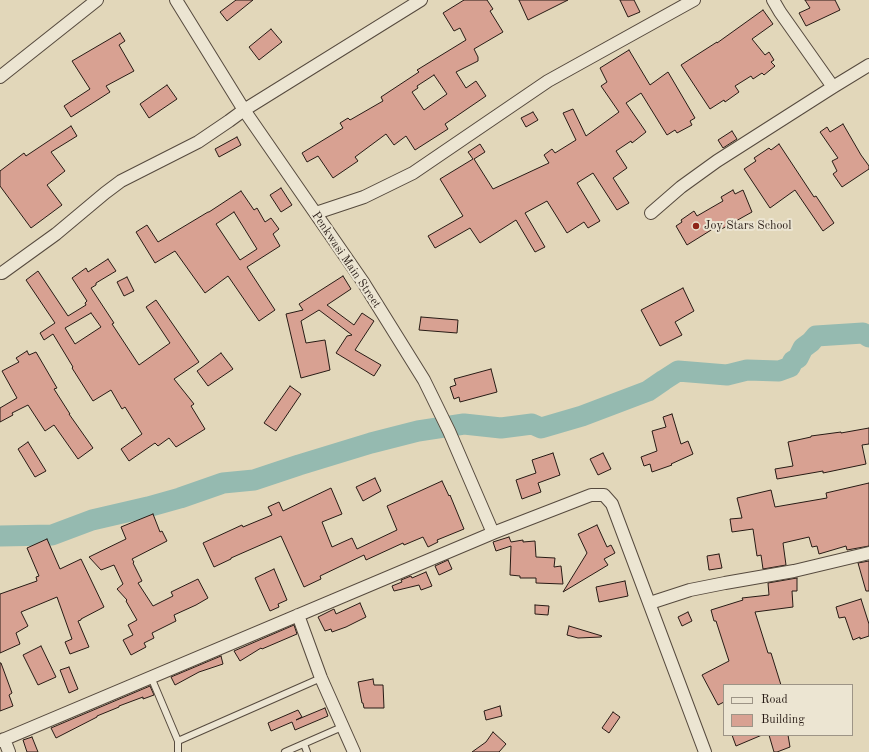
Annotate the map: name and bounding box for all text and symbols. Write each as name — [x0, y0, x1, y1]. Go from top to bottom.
street label: Penkwasi Main Street — [308, 209, 384, 311]
place label: Joy Stars School — [704, 219, 792, 233]
marker: Joy Stars School — [691, 221, 701, 231]
legend — [723, 684, 853, 736]
text: Road — [761, 694, 788, 706]
text: Building — [761, 714, 805, 726]

